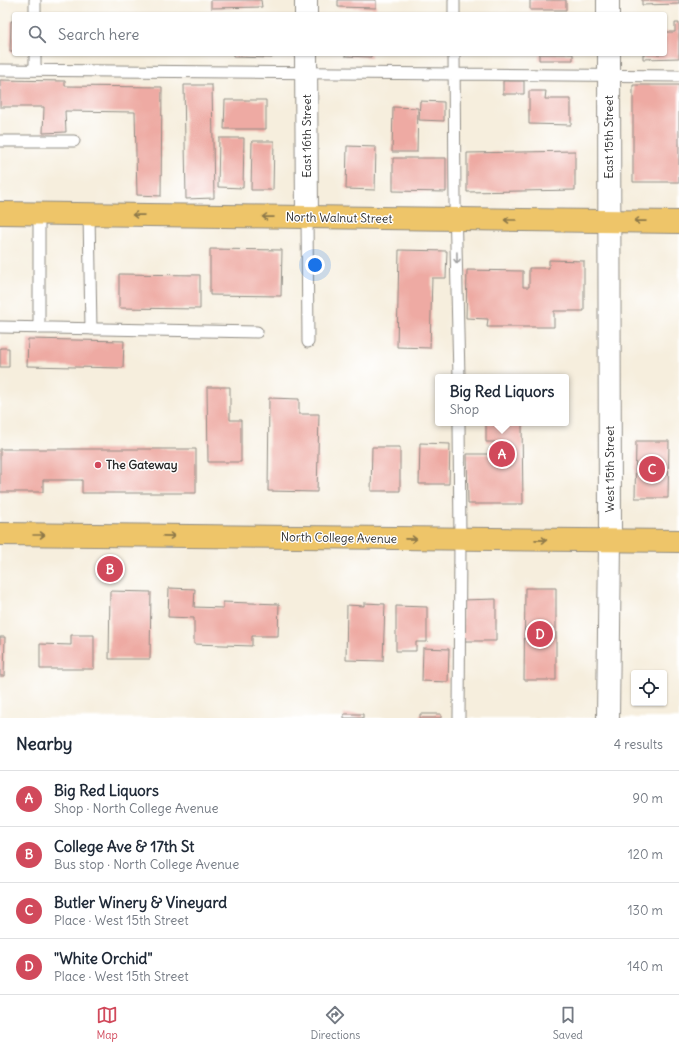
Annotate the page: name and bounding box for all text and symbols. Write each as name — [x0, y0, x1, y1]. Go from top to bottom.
search box — [12, 12, 667, 56]
icon: search — [26, 23, 48, 45]
text: Search here — [58, 25, 139, 44]
street label: East 16th Street — [299, 94, 314, 178]
street label: East 15th Street — [601, 95, 616, 179]
street label: North Walnut Street — [286, 209, 392, 226]
one-way arrow — [132, 211, 145, 219]
one-way arrow — [262, 213, 275, 221]
one-way arrow — [504, 216, 517, 224]
one-way arrow — [634, 217, 647, 225]
one-way arrow — [453, 251, 460, 264]
your location — [305, 255, 325, 275]
popup — [435, 374, 569, 426]
text: Big Red Liquors — [450, 382, 554, 401]
text: Shop — [450, 401, 479, 418]
street label: West 15th Street — [602, 426, 617, 512]
pin: A — [489, 439, 515, 469]
pin: C — [639, 454, 665, 484]
place label: The Gateway — [106, 457, 178, 473]
marker: The Gateway — [93, 460, 103, 470]
street label: North College Avenue — [281, 529, 397, 546]
one-way arrow — [32, 531, 45, 539]
one-way arrow — [162, 532, 175, 540]
one-way arrow — [404, 535, 417, 543]
one-way arrow — [534, 536, 547, 544]
pin: B — [97, 554, 123, 584]
pin: D — [527, 619, 553, 649]
map controls — [631, 670, 667, 706]
button: locate — [631, 670, 667, 706]
text: Nearby — [16, 733, 72, 755]
text: 4 results — [614, 736, 663, 753]
text: Big Red Liquors — [54, 781, 159, 800]
text: A — [25, 790, 33, 807]
text: 90 m — [632, 790, 663, 807]
text: Shop · North College Avenue — [54, 800, 218, 817]
text: College Ave & 17th St — [54, 837, 194, 856]
text: B — [25, 846, 33, 863]
text: 120 m — [628, 846, 663, 863]
text: Bus stop · North College Avenue — [54, 856, 239, 873]
text: Butler Winery & Vineyard — [54, 893, 227, 912]
text: C — [25, 902, 33, 919]
text: 130 m — [627, 902, 663, 919]
text: Place · West 15th Street — [54, 912, 189, 929]
text: "White Orchid" — [54, 949, 153, 968]
text: D — [24, 958, 34, 975]
text: 140 m — [627, 958, 663, 975]
text: Place · West 15th Street — [54, 968, 189, 985]
tab: Map — [96, 1004, 118, 1042]
tab: Directions — [311, 1004, 360, 1042]
tab: Saved — [553, 1004, 583, 1042]

